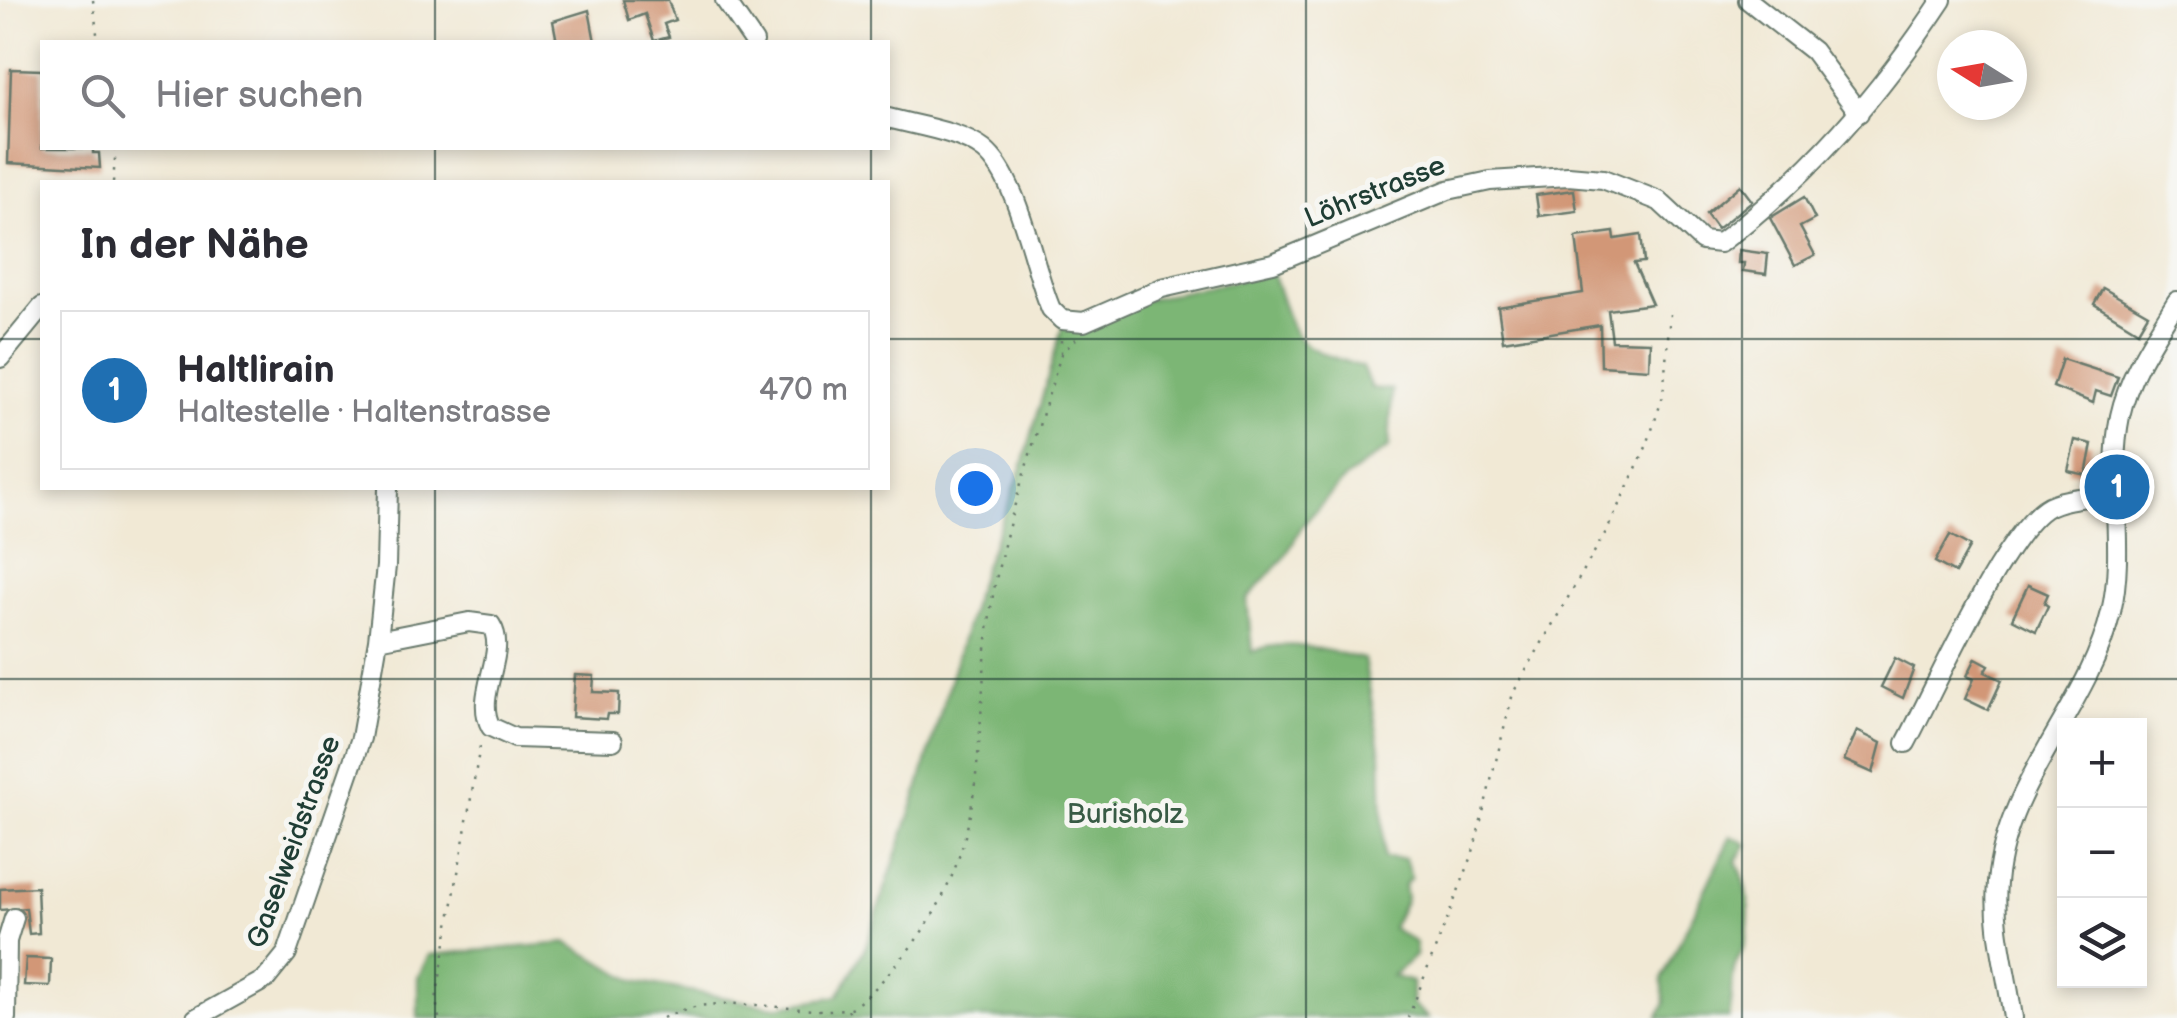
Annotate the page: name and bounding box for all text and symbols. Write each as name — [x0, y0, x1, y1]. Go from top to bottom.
north arrow — [1937, 30, 2027, 120]
search box — [40, 40, 890, 150]
icon: search — [75, 68, 130, 123]
text: Hier suchen — [155, 73, 363, 118]
street label: Löhrstrasse — [1300, 149, 1450, 235]
text: In der Nähe — [80, 220, 309, 271]
text: Haltlirain — [177, 348, 335, 393]
text: 1 — [108, 371, 121, 410]
text: 470 m — [759, 371, 848, 410]
text: Haltestelle · Haltenstrasse — [177, 393, 551, 432]
pin: 1 — [2084, 450, 2150, 524]
your location — [950, 463, 1001, 514]
map controls — [2057, 718, 2147, 988]
button: + — [2057, 718, 2147, 808]
street label: Gaselweidstrasse — [240, 731, 348, 953]
park label: Burisholz — [1067, 798, 1184, 831]
button: − — [2057, 808, 2147, 898]
button: layers — [2057, 898, 2147, 988]

